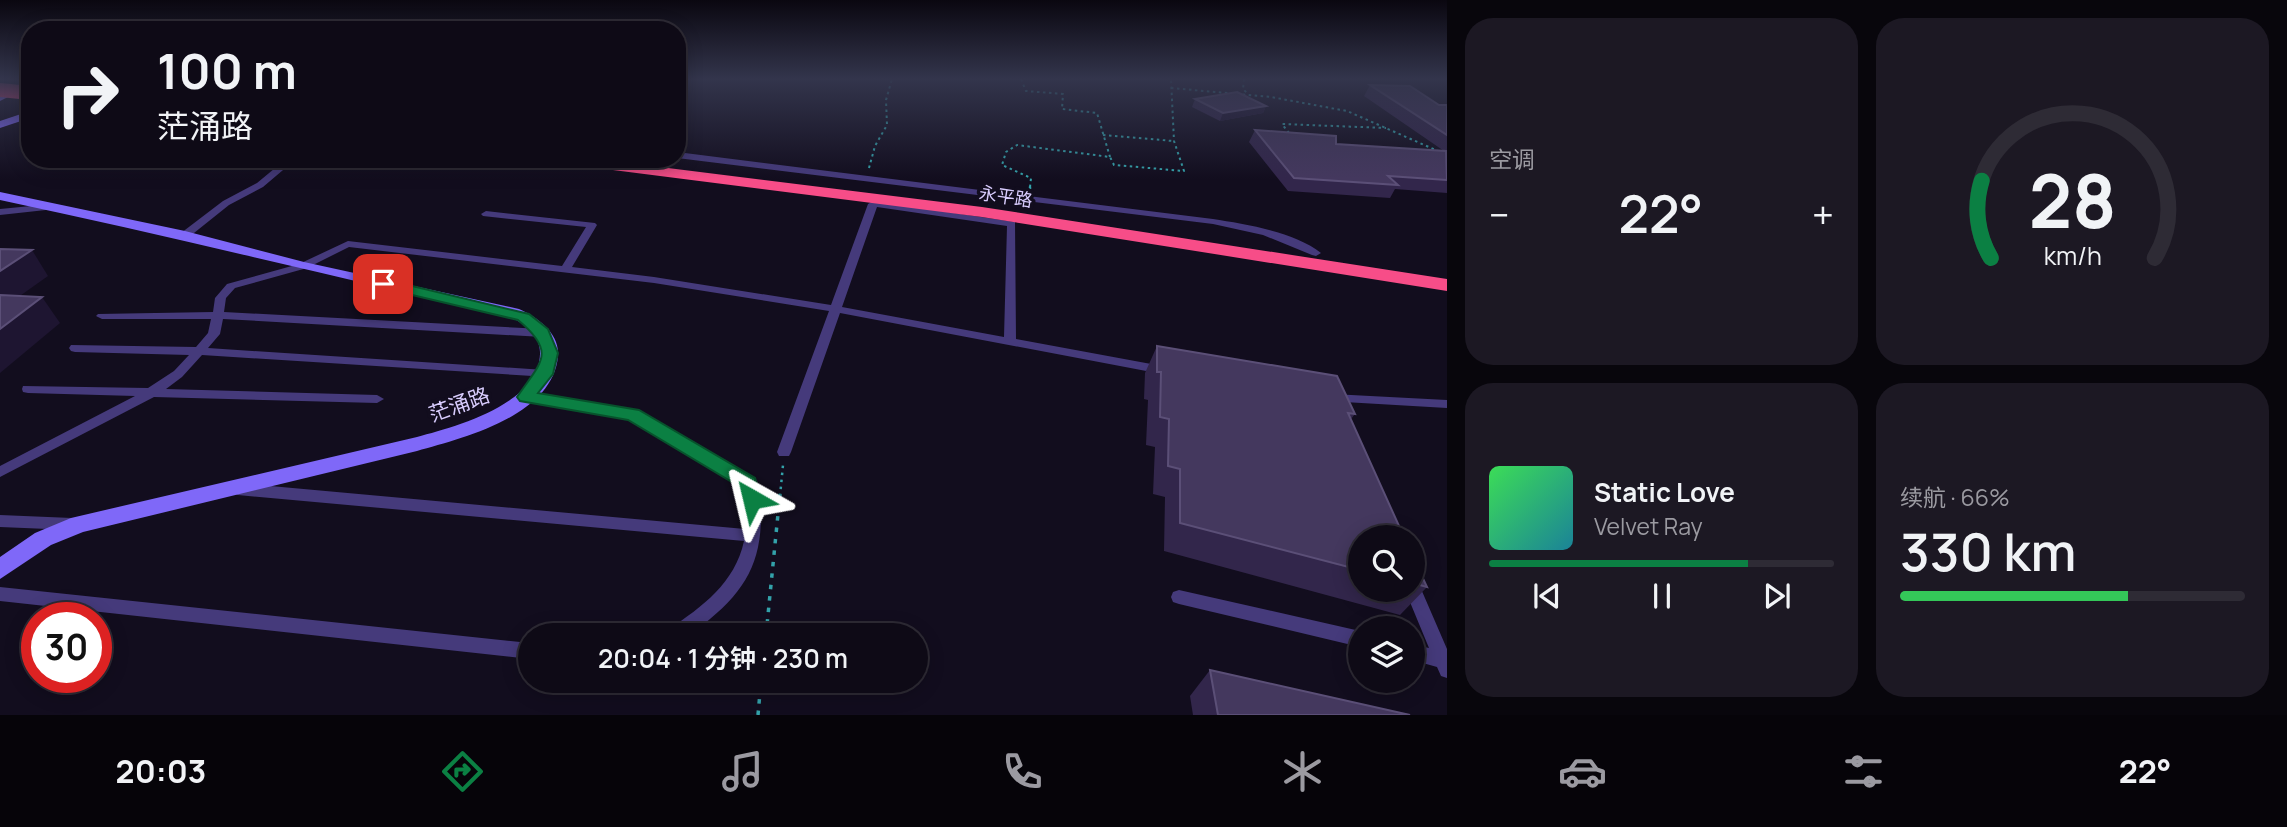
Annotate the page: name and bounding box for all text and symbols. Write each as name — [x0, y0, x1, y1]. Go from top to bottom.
text: 100 m — [157, 37, 297, 104]
icon: right — [42, 49, 133, 140]
text: 茫涌路 — [157, 104, 253, 148]
text: 空调 — [1489, 143, 1535, 175]
text: 28 — [2029, 150, 2116, 250]
text: 22° — [1619, 178, 1703, 249]
street label: 永平路 — [977, 180, 1035, 212]
text: − — [1489, 188, 1510, 240]
text: + — [1812, 188, 1834, 240]
text: km/h — [2043, 237, 2102, 272]
pin — [353, 254, 413, 314]
icon: arrive — [364, 265, 402, 303]
street label: 茫涌路 — [425, 380, 493, 428]
position arrow — [715, 462, 789, 536]
text: Static Love — [1594, 474, 1735, 510]
text: 续航 · 66% — [1900, 481, 2010, 513]
text: Velvet Ray — [1594, 510, 1703, 542]
text: 330 km — [1900, 516, 2076, 587]
map controls — [1348, 525, 1425, 693]
button: search — [1348, 525, 1425, 602]
icon: previous — [1528, 577, 1566, 615]
icon: pause — [1643, 577, 1681, 615]
icon: next — [1758, 577, 1796, 615]
speed limit sign: 30 — [21, 602, 112, 693]
button: layers — [1348, 616, 1425, 693]
text: 20:04 · 1 分钟 · 230 m — [598, 640, 848, 676]
icon: directions — [438, 747, 487, 796]
icon: music — [718, 747, 767, 796]
icon: phone — [998, 747, 1047, 796]
icon: climate — [1278, 747, 1327, 796]
icon: car — [1558, 747, 1607, 796]
icon: filters — [1839, 747, 1888, 796]
text: 20:03 — [116, 749, 206, 793]
text: 22° — [2119, 749, 2171, 793]

